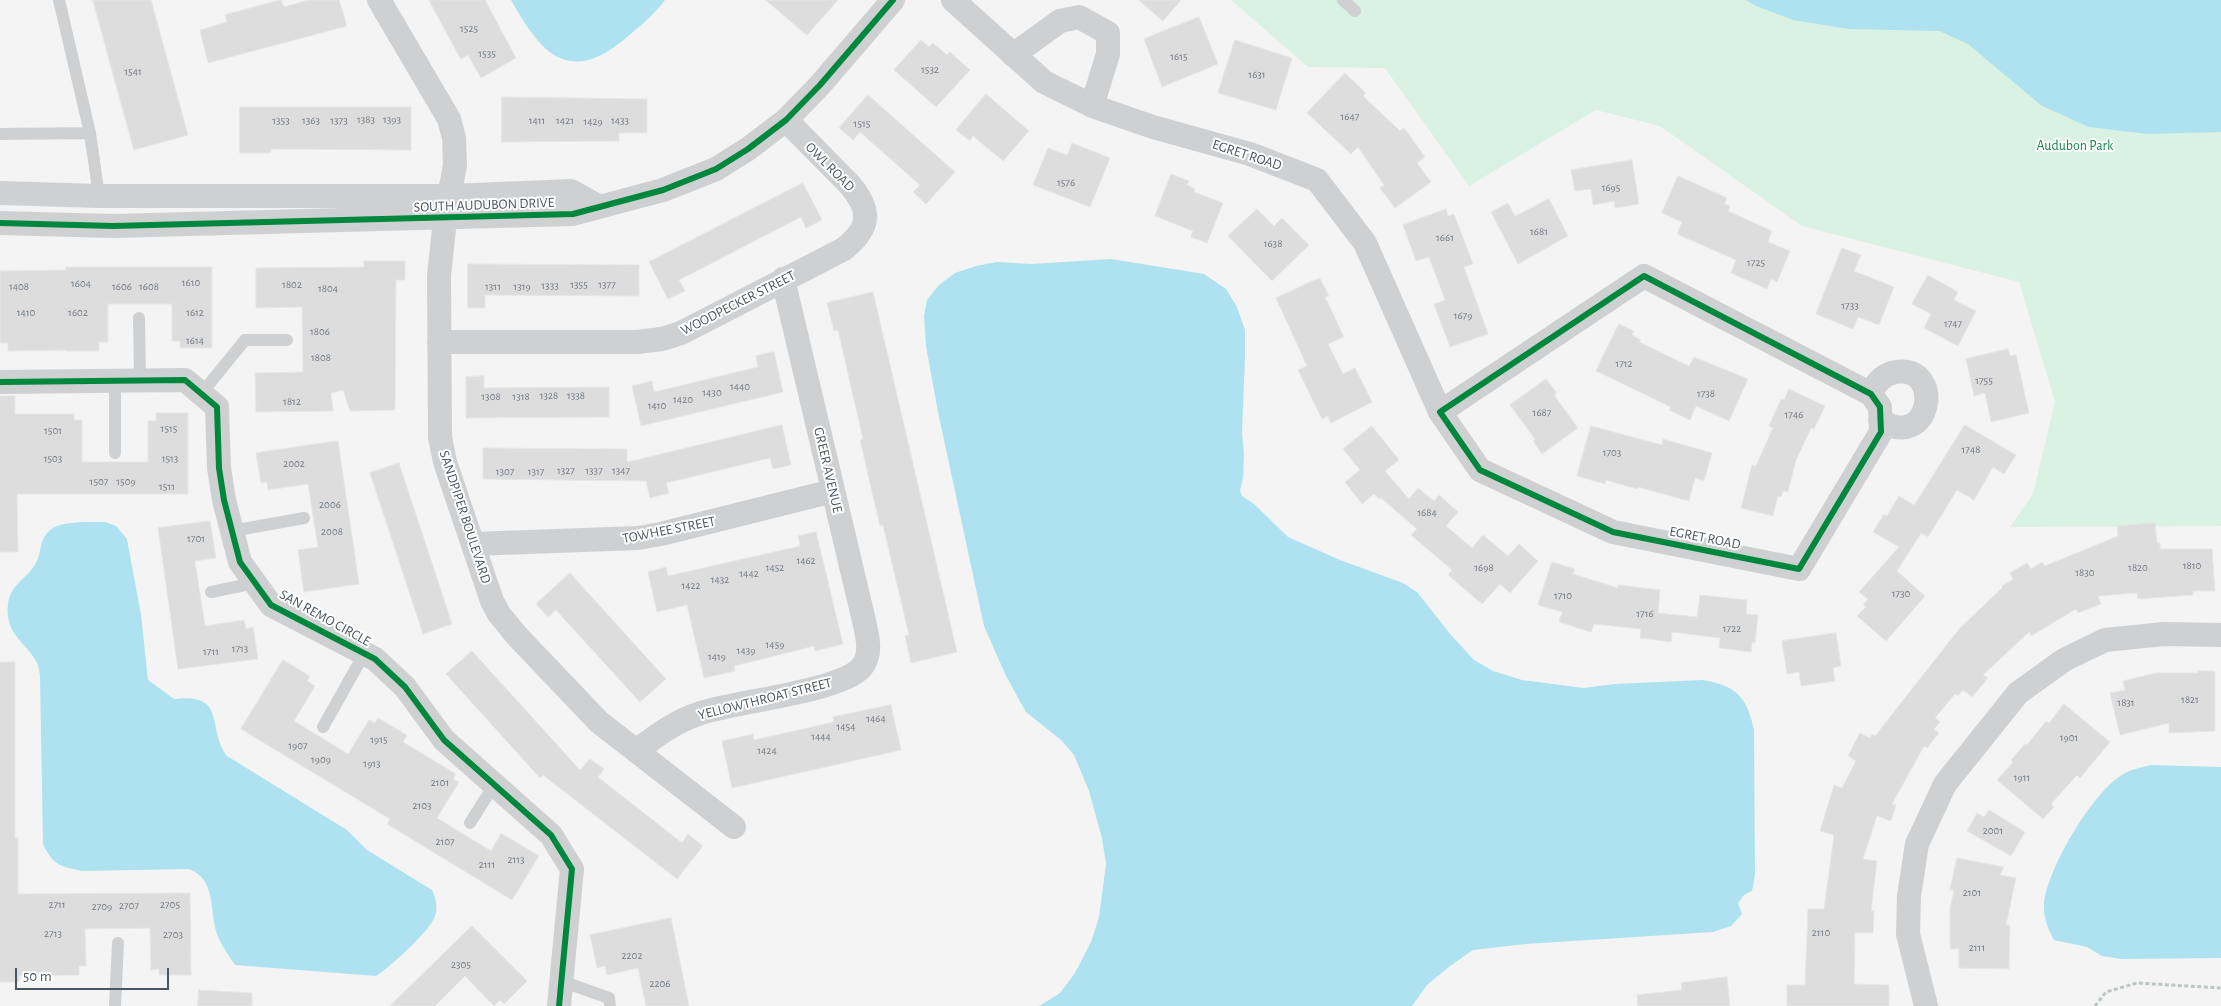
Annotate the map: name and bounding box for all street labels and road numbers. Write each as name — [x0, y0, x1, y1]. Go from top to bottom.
street label: EGRET ROAD — [1210, 136, 1284, 174]
street label: OWL ROAD — [802, 139, 858, 195]
street label: SOUTH AUDUBON DRIVE — [413, 194, 555, 216]
street label: WOODPECKER STREET — [678, 267, 798, 339]
street label: GREER AVENUE — [810, 426, 846, 514]
street label: SANDPIPER BOULEVARD — [436, 448, 494, 586]
street label: TOWHEE STREET — [621, 513, 717, 547]
street label: EGRET ROAD — [1668, 523, 1742, 553]
street label: SAN REMO CIRCLE — [276, 586, 374, 650]
street label: YELLOWTHROAT STREET — [696, 674, 834, 724]

